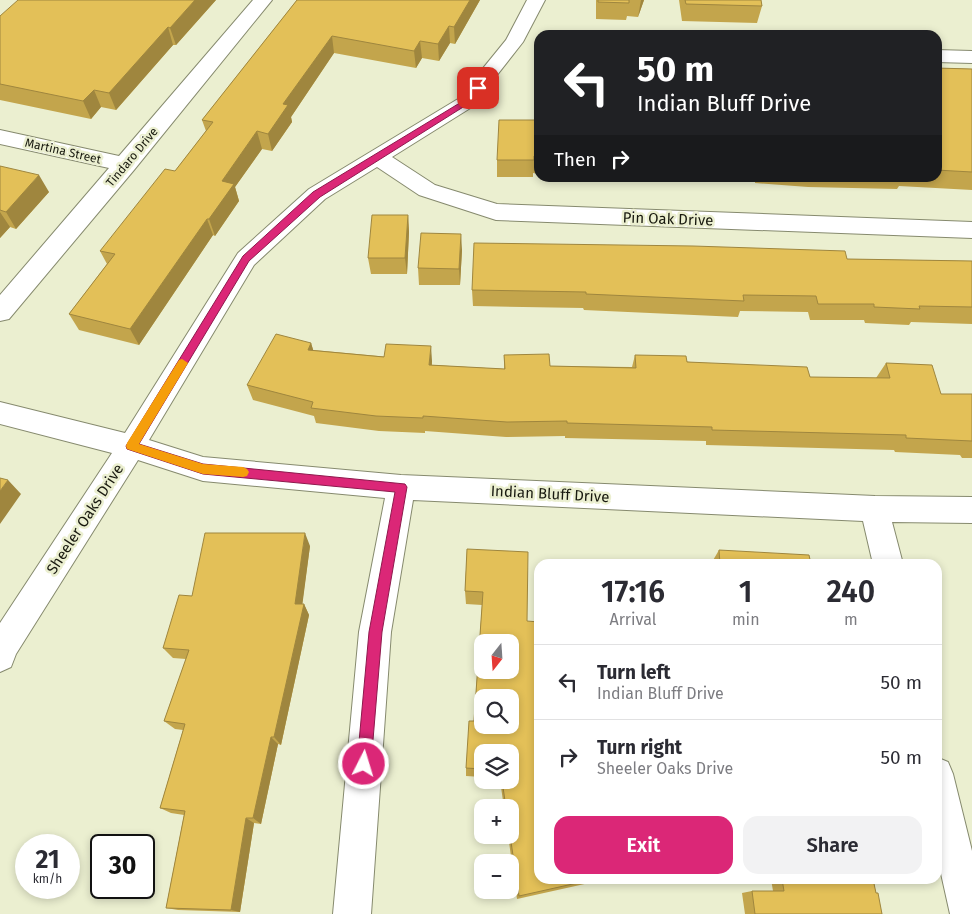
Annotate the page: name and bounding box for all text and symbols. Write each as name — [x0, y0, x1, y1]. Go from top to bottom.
text: 50 m — [637, 48, 714, 90]
icon: left — [554, 50, 619, 115]
pin — [457, 67, 499, 109]
icon: arrive — [464, 74, 492, 102]
text: Indian Bluff Drive — [637, 90, 811, 117]
street label: Tindaro Drive — [103, 125, 161, 189]
street label: Martina Street — [24, 135, 103, 167]
icon: right — [606, 145, 634, 173]
text: Then — [554, 148, 596, 171]
street label: Pin Oak Drive — [622, 208, 714, 230]
street label: Sheeler Oaks Drive — [43, 461, 127, 577]
street label: Indian Bluff Drive — [490, 482, 610, 506]
text: 17:16 — [601, 574, 665, 610]
text: 1 — [739, 574, 753, 610]
text: 240 — [826, 574, 875, 610]
text: Arrival — [610, 610, 656, 629]
text: min — [732, 610, 760, 629]
text: m — [844, 610, 858, 629]
north arrow — [474, 634, 519, 679]
map controls — [474, 634, 519, 899]
text: Turn left — [597, 661, 671, 684]
icon: left — [554, 668, 582, 696]
text: 50 m — [881, 671, 922, 694]
text: Indian Bluff Drive — [597, 684, 724, 703]
button: search — [474, 689, 519, 734]
text: Turn right — [597, 736, 682, 759]
position arrow — [337, 737, 389, 789]
icon: right — [554, 743, 582, 771]
button: layers — [474, 744, 519, 789]
text: 50 m — [881, 746, 922, 769]
text: Sheeler Oaks Drive — [597, 759, 733, 778]
button: + — [474, 799, 519, 844]
button: Exit — [554, 816, 733, 874]
button: Share — [743, 816, 922, 874]
speed limit sign: 30 — [90, 834, 155, 899]
text: 21 — [36, 845, 59, 875]
button: − — [474, 854, 519, 899]
text: km/h — [33, 872, 62, 886]

